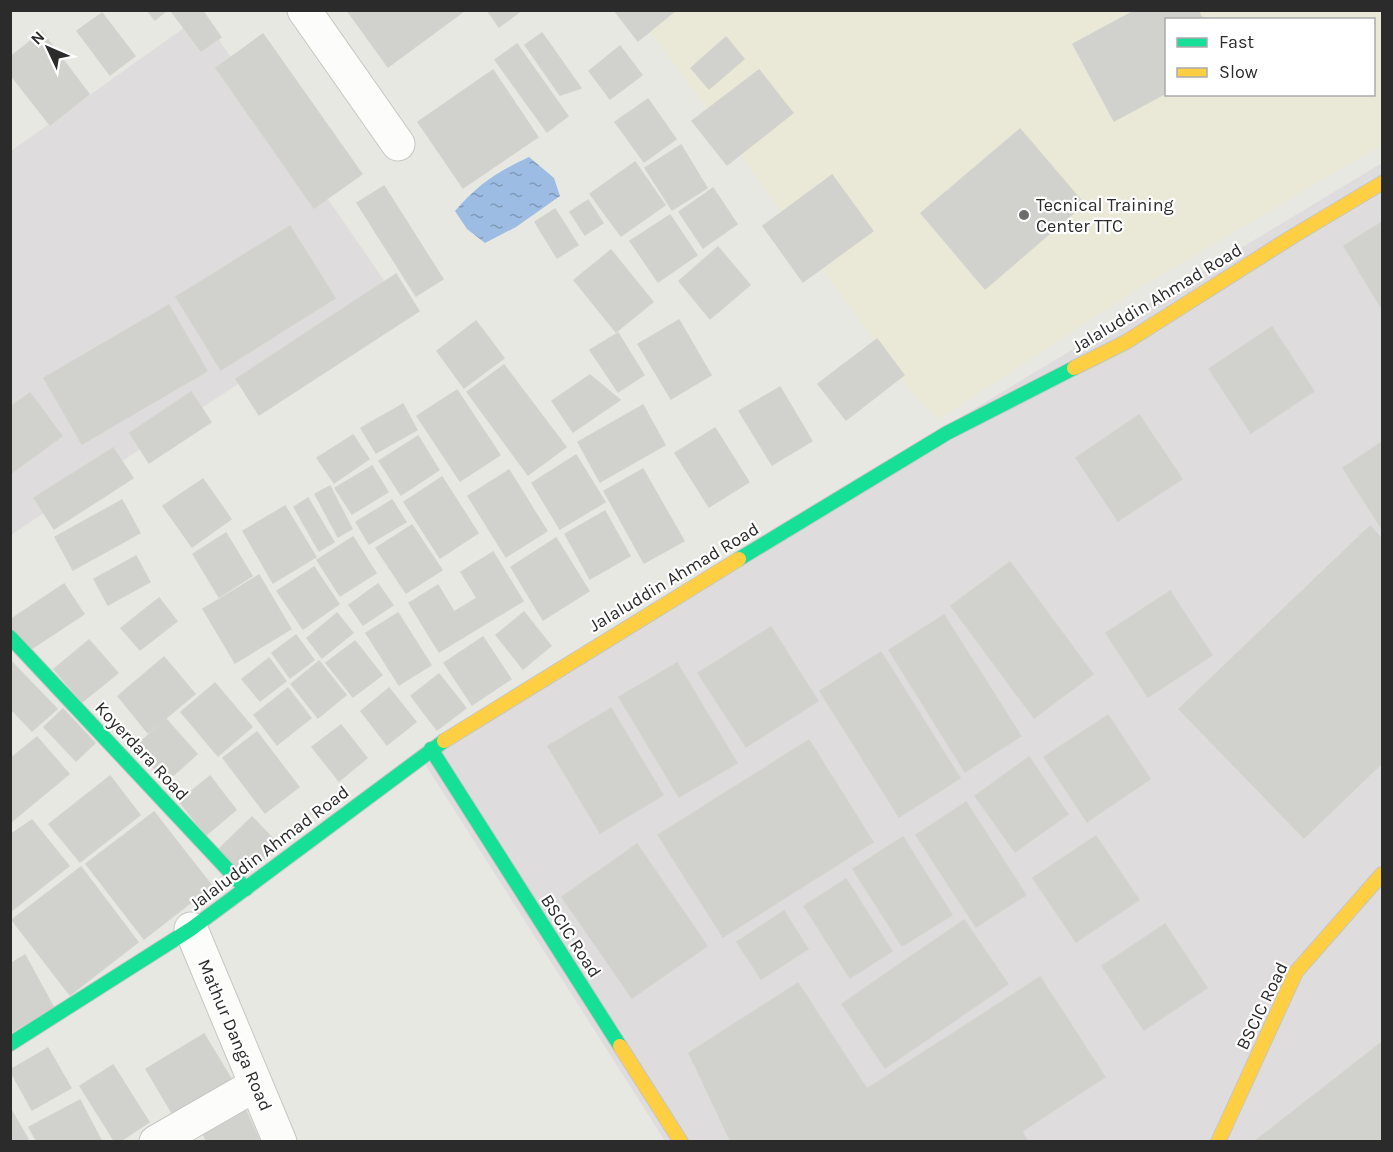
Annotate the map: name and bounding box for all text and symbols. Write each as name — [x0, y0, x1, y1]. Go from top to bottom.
north arrow — [18, 18, 78, 78]
legend — [1165, 18, 1375, 96]
text: N — [27, 27, 48, 49]
text: Fast — [1219, 31, 1254, 53]
text: Slow — [1219, 61, 1258, 83]
place label: Tecnical Training Center TTC — [1036, 194, 1174, 237]
marker: Tecnical Training Center TTC — [1017, 208, 1031, 222]
street label: Jalaluddin Ahmad Road — [1068, 239, 1246, 357]
street label: Jalaluddin Ahmad Road — [585, 518, 763, 636]
street label: Koyerdara Road — [90, 697, 194, 805]
street label: Jalaluddin Ahmad Road — [185, 781, 353, 915]
street label: BSCIC Road — [536, 890, 606, 982]
street label: Mathur Danga Road — [193, 956, 277, 1114]
street label: BSCIC Road — [1231, 959, 1293, 1053]

